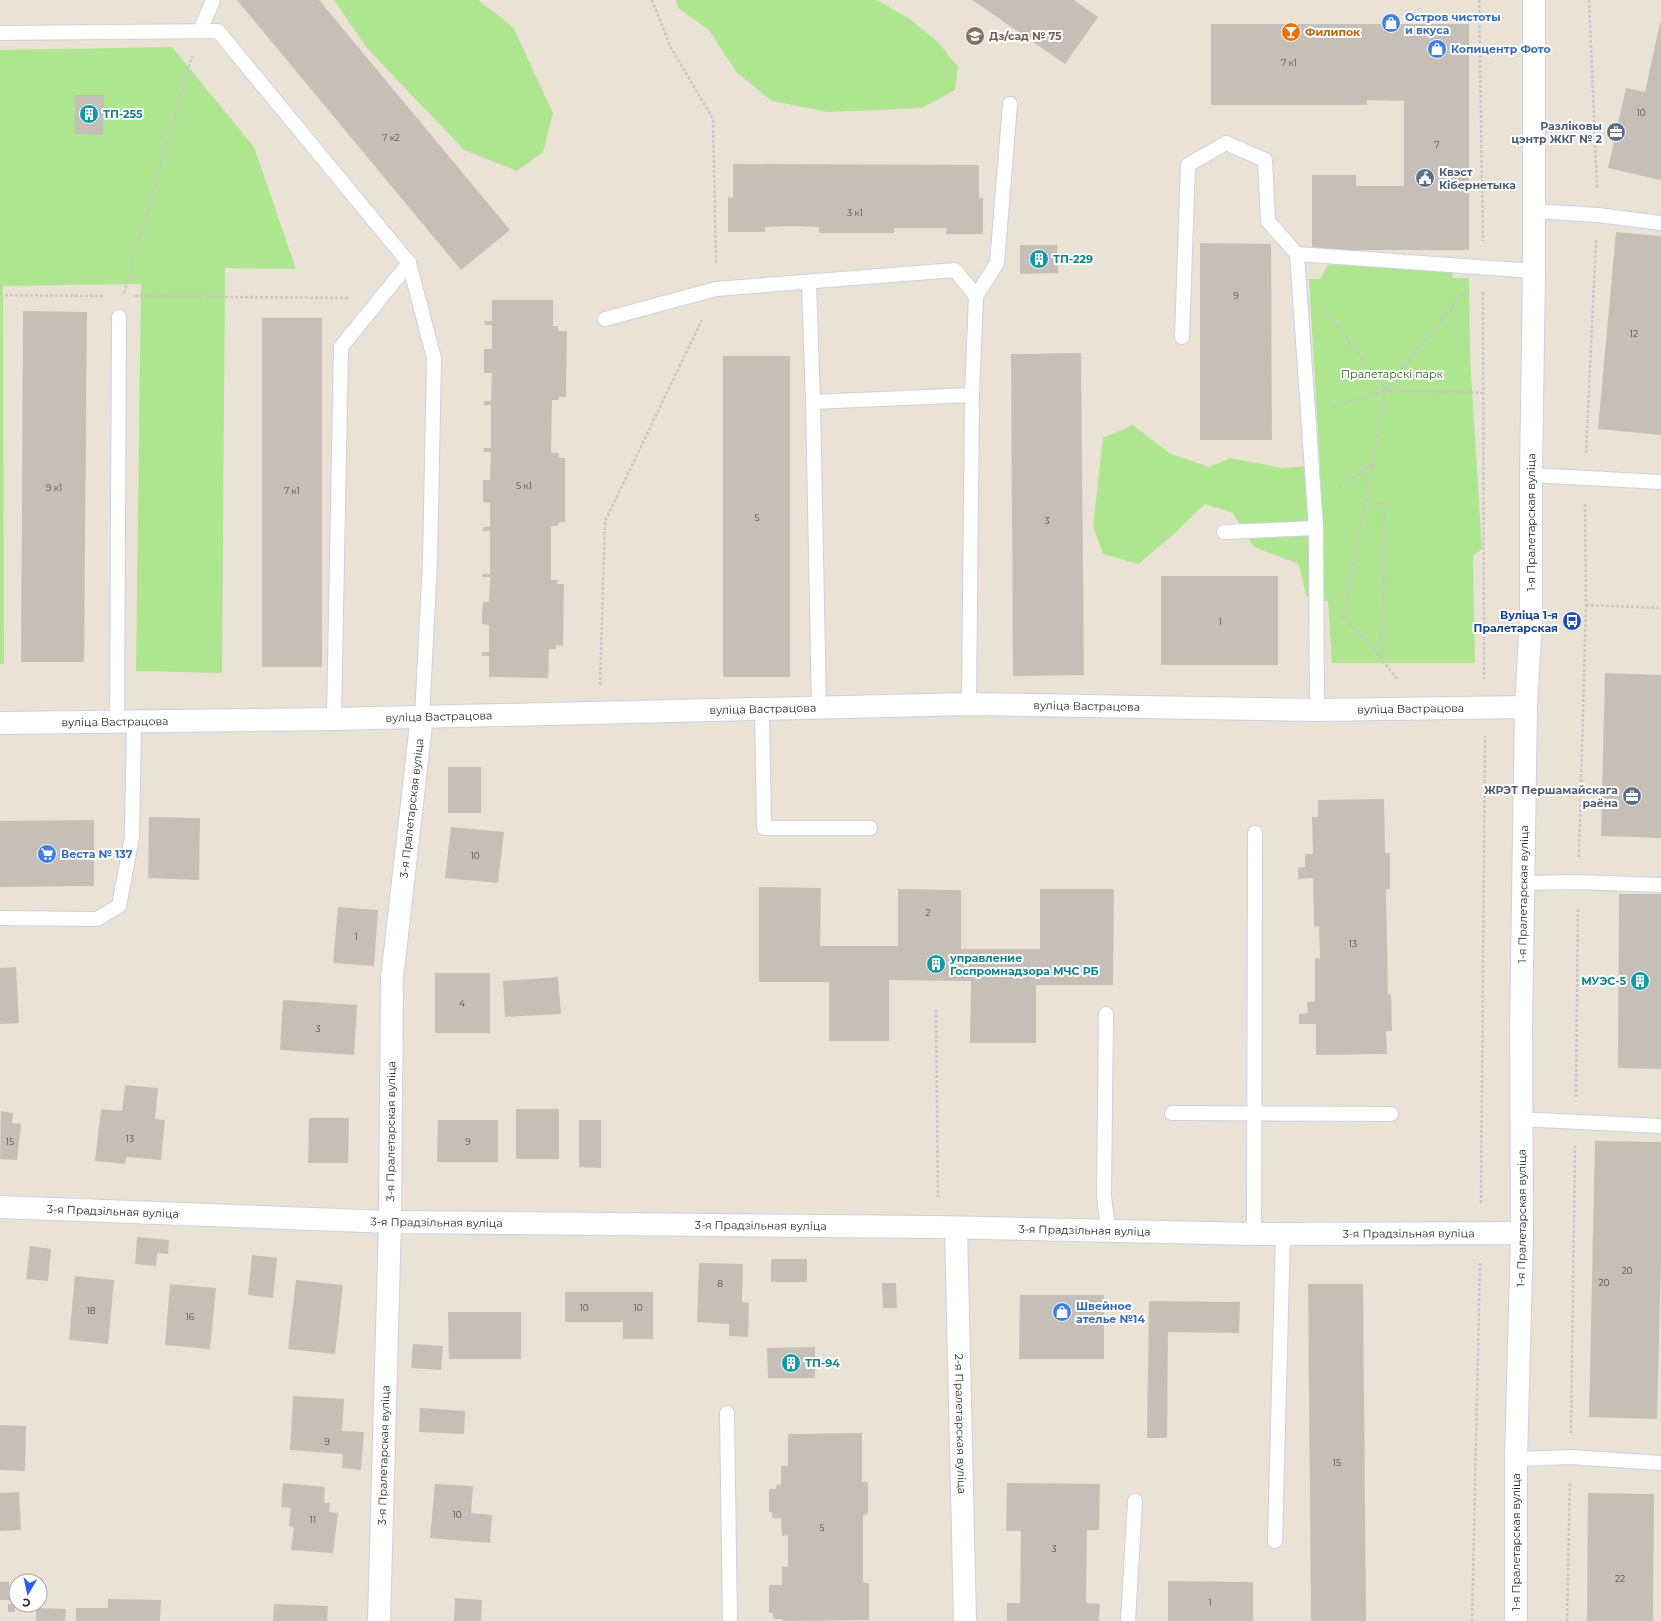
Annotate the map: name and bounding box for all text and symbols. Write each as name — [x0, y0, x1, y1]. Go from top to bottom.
place label: Остров чистоты и вкуса — [1405, 10, 1501, 37]
shop icon: Остров чистоты и вкуса — [1380, 12, 1402, 34]
bar icon: Филипок — [1280, 21, 1302, 43]
school or university icon: Дз/сад № 75 — [964, 25, 986, 47]
place label: Филипок — [1305, 25, 1361, 39]
place label: Дз/сад № 75 — [989, 29, 1062, 43]
shop icon: Копицентр Фото — [1426, 38, 1448, 60]
place label: Копицентр Фото — [1451, 42, 1551, 56]
house number: 7 к1 — [1281, 57, 1297, 68]
building icon: ТП-255 — [78, 103, 100, 125]
place label: ТП-255 — [103, 107, 143, 121]
house number: 10 — [1636, 107, 1646, 118]
place label: Разліковы цэнтр ЖКГ № 2 — [1511, 119, 1603, 146]
office icon: Разліковы цэнтр ЖКГ № 2 — [1605, 121, 1627, 143]
house number: 7 к2 — [382, 132, 400, 143]
house number: 7 — [1434, 139, 1440, 150]
place label: Квэст Кібернетыка — [1439, 165, 1516, 192]
public building icon: Квэст Кібернетыка — [1414, 167, 1436, 189]
house number: 3 к1 — [847, 207, 863, 218]
building icon: ТП-229 — [1028, 248, 1050, 270]
place label: ТП-229 — [1053, 252, 1093, 266]
house number: 9 — [1233, 290, 1239, 301]
house number: 12 — [1630, 328, 1638, 339]
park label: Пралетарскі парк — [1341, 367, 1444, 381]
street label: 1-я Пралетарская вуліца — [1524, 453, 1538, 591]
house number: 5 к1 — [516, 480, 532, 491]
house number: 9 к1 — [46, 482, 62, 493]
house number: 7 к1 — [284, 485, 300, 496]
house number: 5 — [754, 512, 760, 523]
house number: 3 — [1044, 515, 1050, 526]
place label: Вуліца 1-я Пралетарская — [1474, 608, 1558, 635]
bus stop icon: Вуліца 1-я Пралетарская — [1561, 610, 1583, 632]
house number: 1 — [1218, 616, 1222, 627]
street label: вуліца Вастрацова — [1033, 698, 1140, 714]
street label: вуліца Вастрацова — [709, 701, 816, 717]
street label: вуліца Вастрацова — [1357, 701, 1464, 716]
street label: вуліца Вастрацова — [385, 708, 493, 725]
street label: вуліца Вастрацова — [61, 714, 169, 729]
street label: 3-я Пралетарская вуліца — [396, 738, 426, 879]
place label: ЖРЭТ Першамайскага раёна — [1484, 783, 1618, 810]
office icon: ЖРЭТ Першамайскага раёна — [1621, 785, 1643, 807]
street label: 1-я Пралетарская вуліца — [1515, 825, 1531, 963]
supermarket icon: Веста № 137 — [36, 843, 58, 865]
place label: Веста № 137 — [61, 847, 133, 861]
house number: 10 — [470, 850, 480, 861]
house number: 2 — [925, 907, 931, 918]
house number: 1 — [354, 931, 358, 942]
house number: 13 — [1349, 938, 1357, 949]
place label: управление Госпромнадзора МЧС РБ — [949, 951, 1099, 978]
building icon: управление Госпромнадзора МЧС РБ — [925, 953, 947, 975]
building icon: МУЭС-5 — [1629, 970, 1651, 992]
place label: МУЭС-5 — [1581, 974, 1626, 988]
house number: 4 — [459, 998, 465, 1009]
house number: 3 — [315, 1023, 321, 1034]
street label: 3-я Пралетарская вуліца — [383, 1061, 398, 1201]
house number: 13 — [126, 1133, 134, 1144]
house number: 15 — [6, 1136, 14, 1147]
house number: 9 — [465, 1136, 471, 1147]
street label: 1-я Пралетарская вуліца — [1514, 1149, 1529, 1287]
street label: 3-я Прадзільная вуліца — [47, 1202, 179, 1221]
street label: 3-я Прадзільная вуліца — [370, 1214, 503, 1230]
street label: 3-я Прадзільная вуліца — [695, 1218, 827, 1233]
street label: 3-я Прадзільная вуліца — [1019, 1222, 1151, 1239]
street label: 3-я Прадзільная вуліца — [1343, 1226, 1475, 1241]
house number: 20 — [1621, 1265, 1633, 1276]
house number: 20 — [1598, 1277, 1610, 1288]
house number: 8 — [717, 1278, 723, 1289]
place label: Швейное ателье №14 — [1076, 1299, 1145, 1326]
shop icon: Швейное ателье №14 — [1051, 1301, 1073, 1323]
house number: 10 — [579, 1302, 589, 1313]
house number: 10 — [633, 1302, 643, 1313]
house number: 18 — [87, 1305, 96, 1316]
house number: 16 — [186, 1311, 195, 1322]
building icon: ТП-94 — [780, 1352, 802, 1374]
street label: 2-я Пралетарская вуліца — [952, 1354, 969, 1494]
place label: ТП-94 — [805, 1356, 840, 1370]
street label: 3-я Пралетарская вуліца — [375, 1385, 393, 1525]
house number: 9 — [324, 1436, 330, 1447]
house number: 15 — [1333, 1457, 1341, 1468]
street label: 1-я Пралетарская вуліца — [1509, 1473, 1523, 1611]
house number: 10 — [452, 1509, 462, 1520]
house number: 11 — [310, 1514, 316, 1525]
house number: 5 — [819, 1522, 825, 1533]
house number: 3 — [1051, 1543, 1057, 1554]
north arrow — [8, 1573, 48, 1613]
house number: 22 — [1615, 1573, 1625, 1584]
text: С — [21, 1595, 31, 1610]
house number: 1 — [1208, 1597, 1212, 1608]

